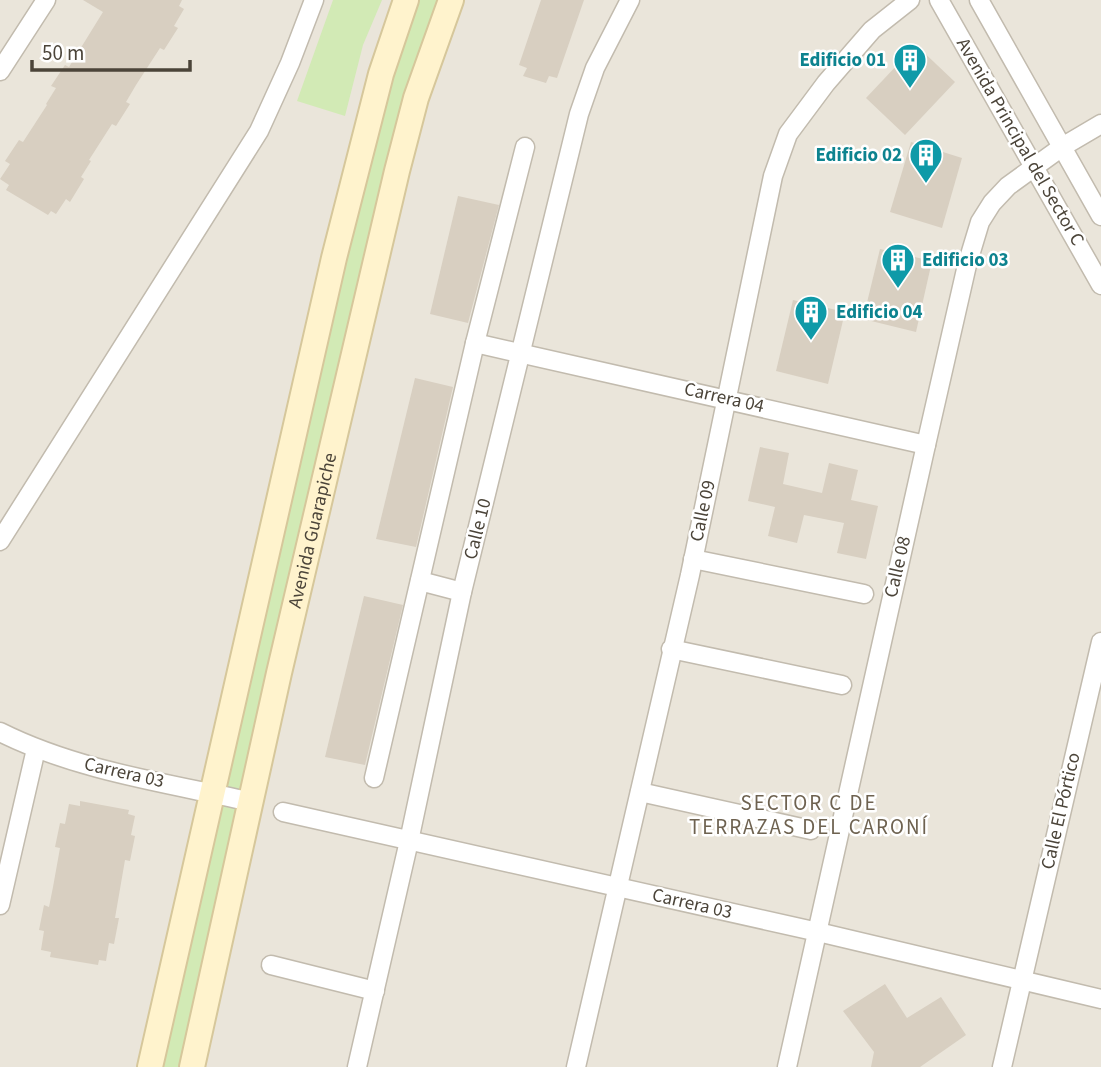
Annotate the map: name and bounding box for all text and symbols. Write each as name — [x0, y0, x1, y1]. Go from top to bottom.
scale bar — [32, 28, 189, 72]
street label: Avenida Principal del Sector C — [949, 33, 1091, 251]
text: 50 m — [42, 38, 84, 68]
building icon: Edificio 01 — [891, 41, 929, 90]
place label: Edificio 01 — [799, 47, 886, 74]
building icon: Edificio 02 — [907, 136, 945, 185]
place label: Edificio 02 — [815, 142, 902, 169]
building icon: Edificio 03 — [879, 241, 917, 290]
place label: Edificio 03 — [922, 247, 1009, 274]
building icon: Edificio 04 — [792, 293, 830, 342]
place label: Edificio 04 — [836, 299, 923, 326]
street label: Carrera 04 — [681, 376, 767, 420]
street label: Avenida Guarapiche — [281, 450, 344, 611]
street label: Calle 09 — [683, 478, 723, 544]
street label: Calle 10 — [457, 496, 499, 562]
street label: Calle 08 — [878, 534, 918, 600]
street label: Calle El Pórtico — [1034, 750, 1088, 872]
street label: Carrera 03 — [81, 751, 167, 795]
district label: SECTOR C DE TERRAZAS DEL CARONÍ — [689, 788, 929, 842]
street label: Carrera 03 — [649, 882, 735, 926]

